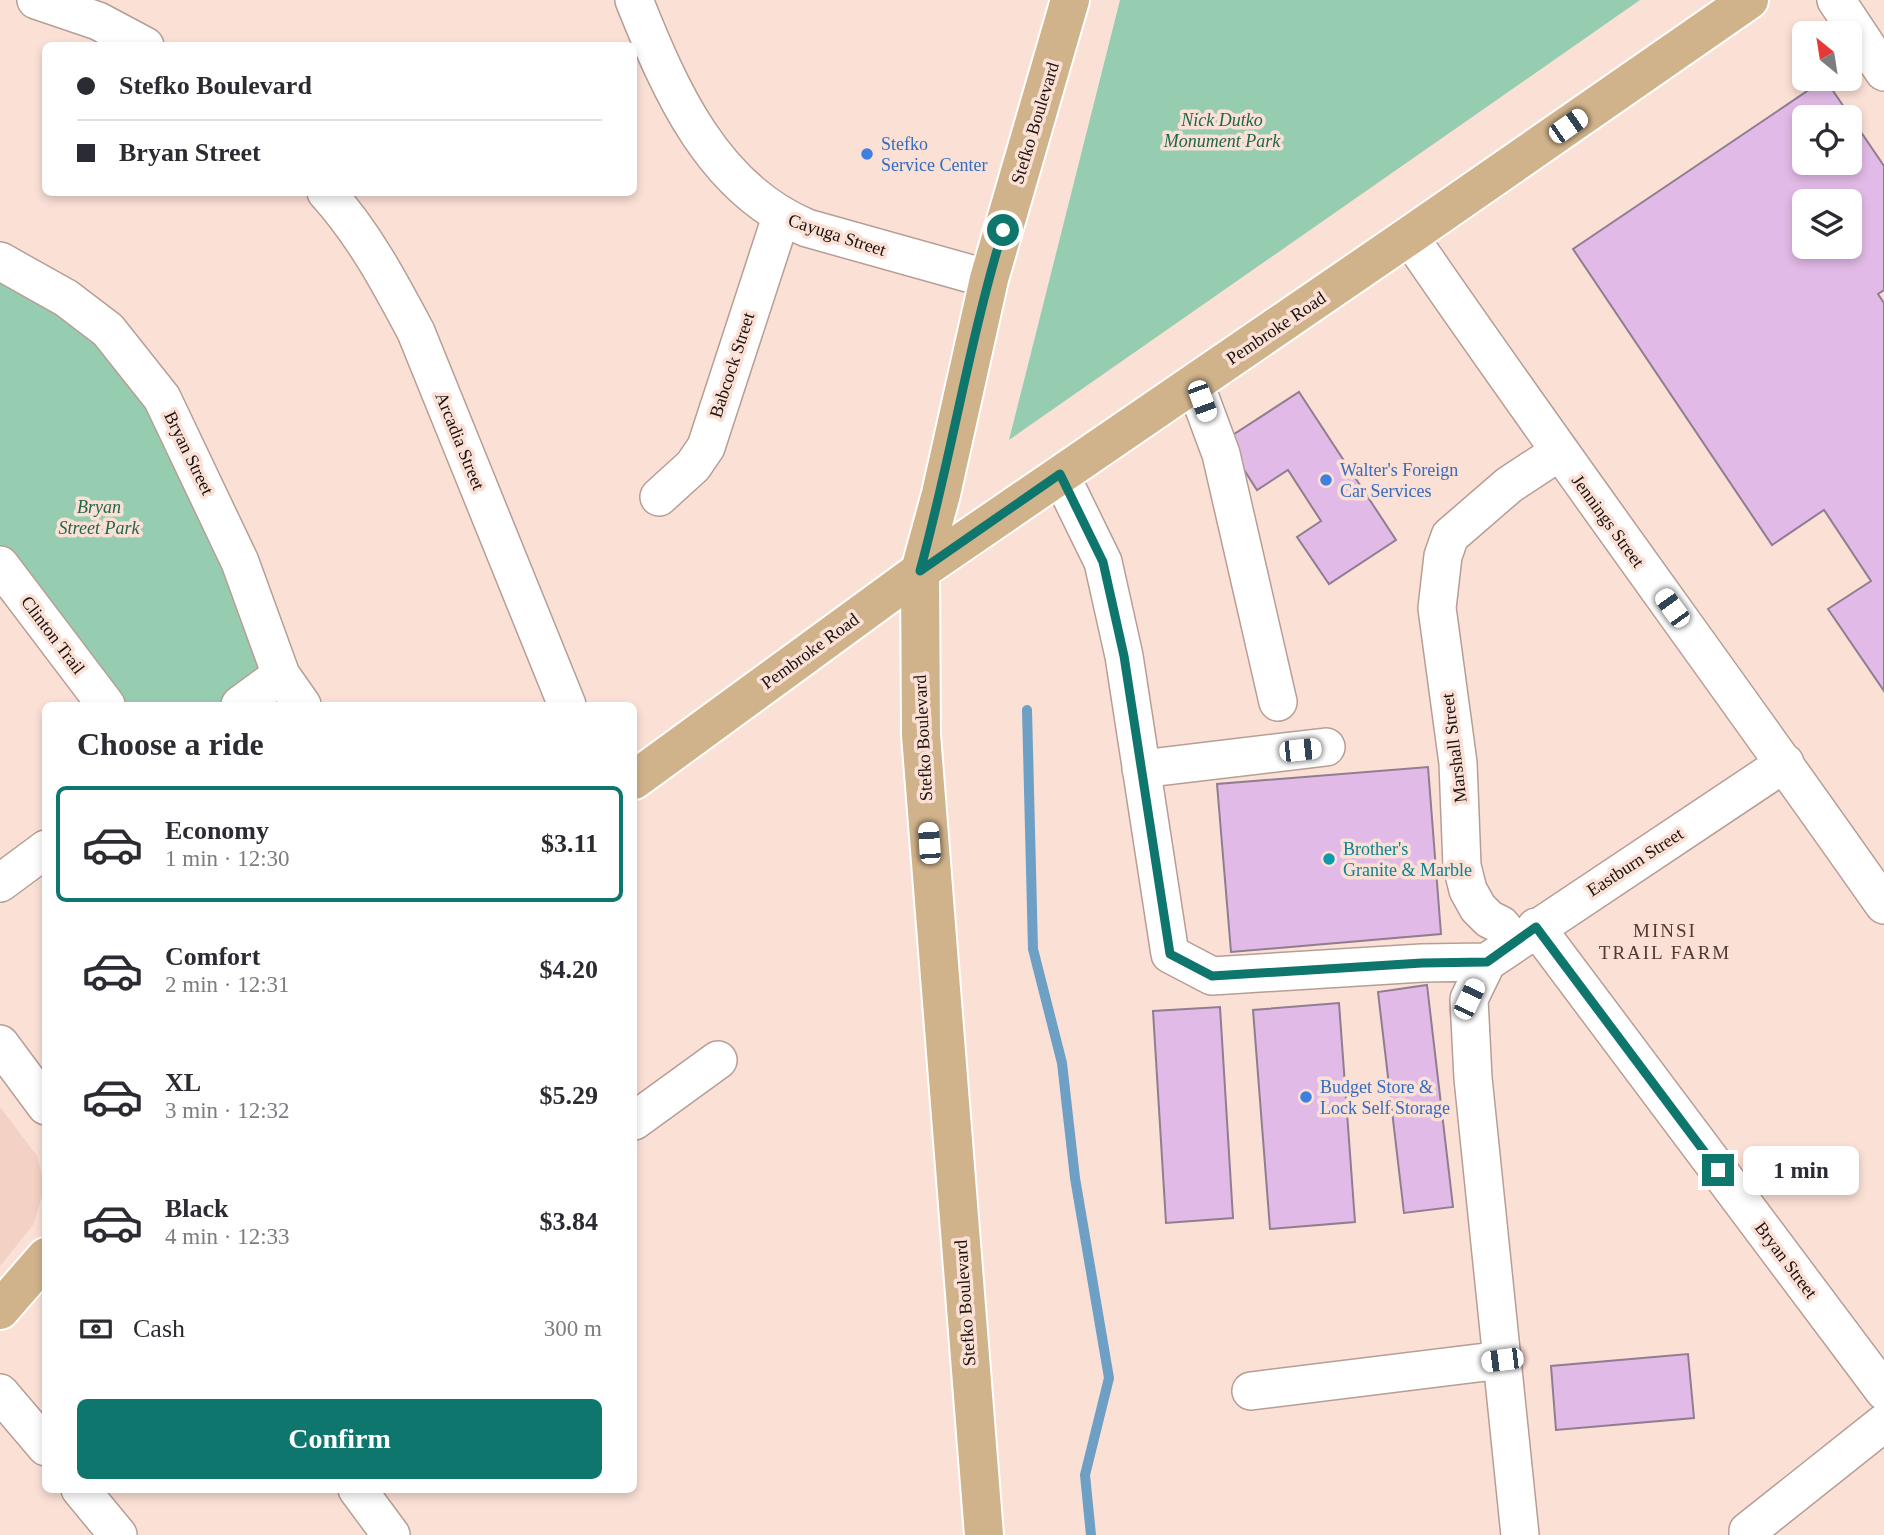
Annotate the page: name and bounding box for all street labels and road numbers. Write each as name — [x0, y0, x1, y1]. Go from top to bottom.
street label: Stefko Boulevard — [1007, 60, 1063, 186]
street label: Cayuga Street — [786, 210, 888, 260]
street label: Pembroke Road — [1223, 287, 1329, 369]
street label: Babcock Street — [706, 310, 758, 420]
street label: Arcadia Street — [431, 389, 489, 493]
street label: Bryan Street — [160, 408, 218, 498]
street label: Jennings Street — [1568, 471, 1648, 571]
street label: Clinton Trail — [17, 592, 89, 678]
street label: Pembroke Road — [757, 609, 863, 693]
street label: Stefko Boulevard — [910, 674, 936, 802]
street label: Marshall Street — [1437, 692, 1471, 804]
street label: Eastburn Street — [1583, 824, 1687, 900]
street label: Bryan Street — [1751, 1218, 1821, 1302]
street label: Stefko Boulevard — [951, 1239, 979, 1367]

